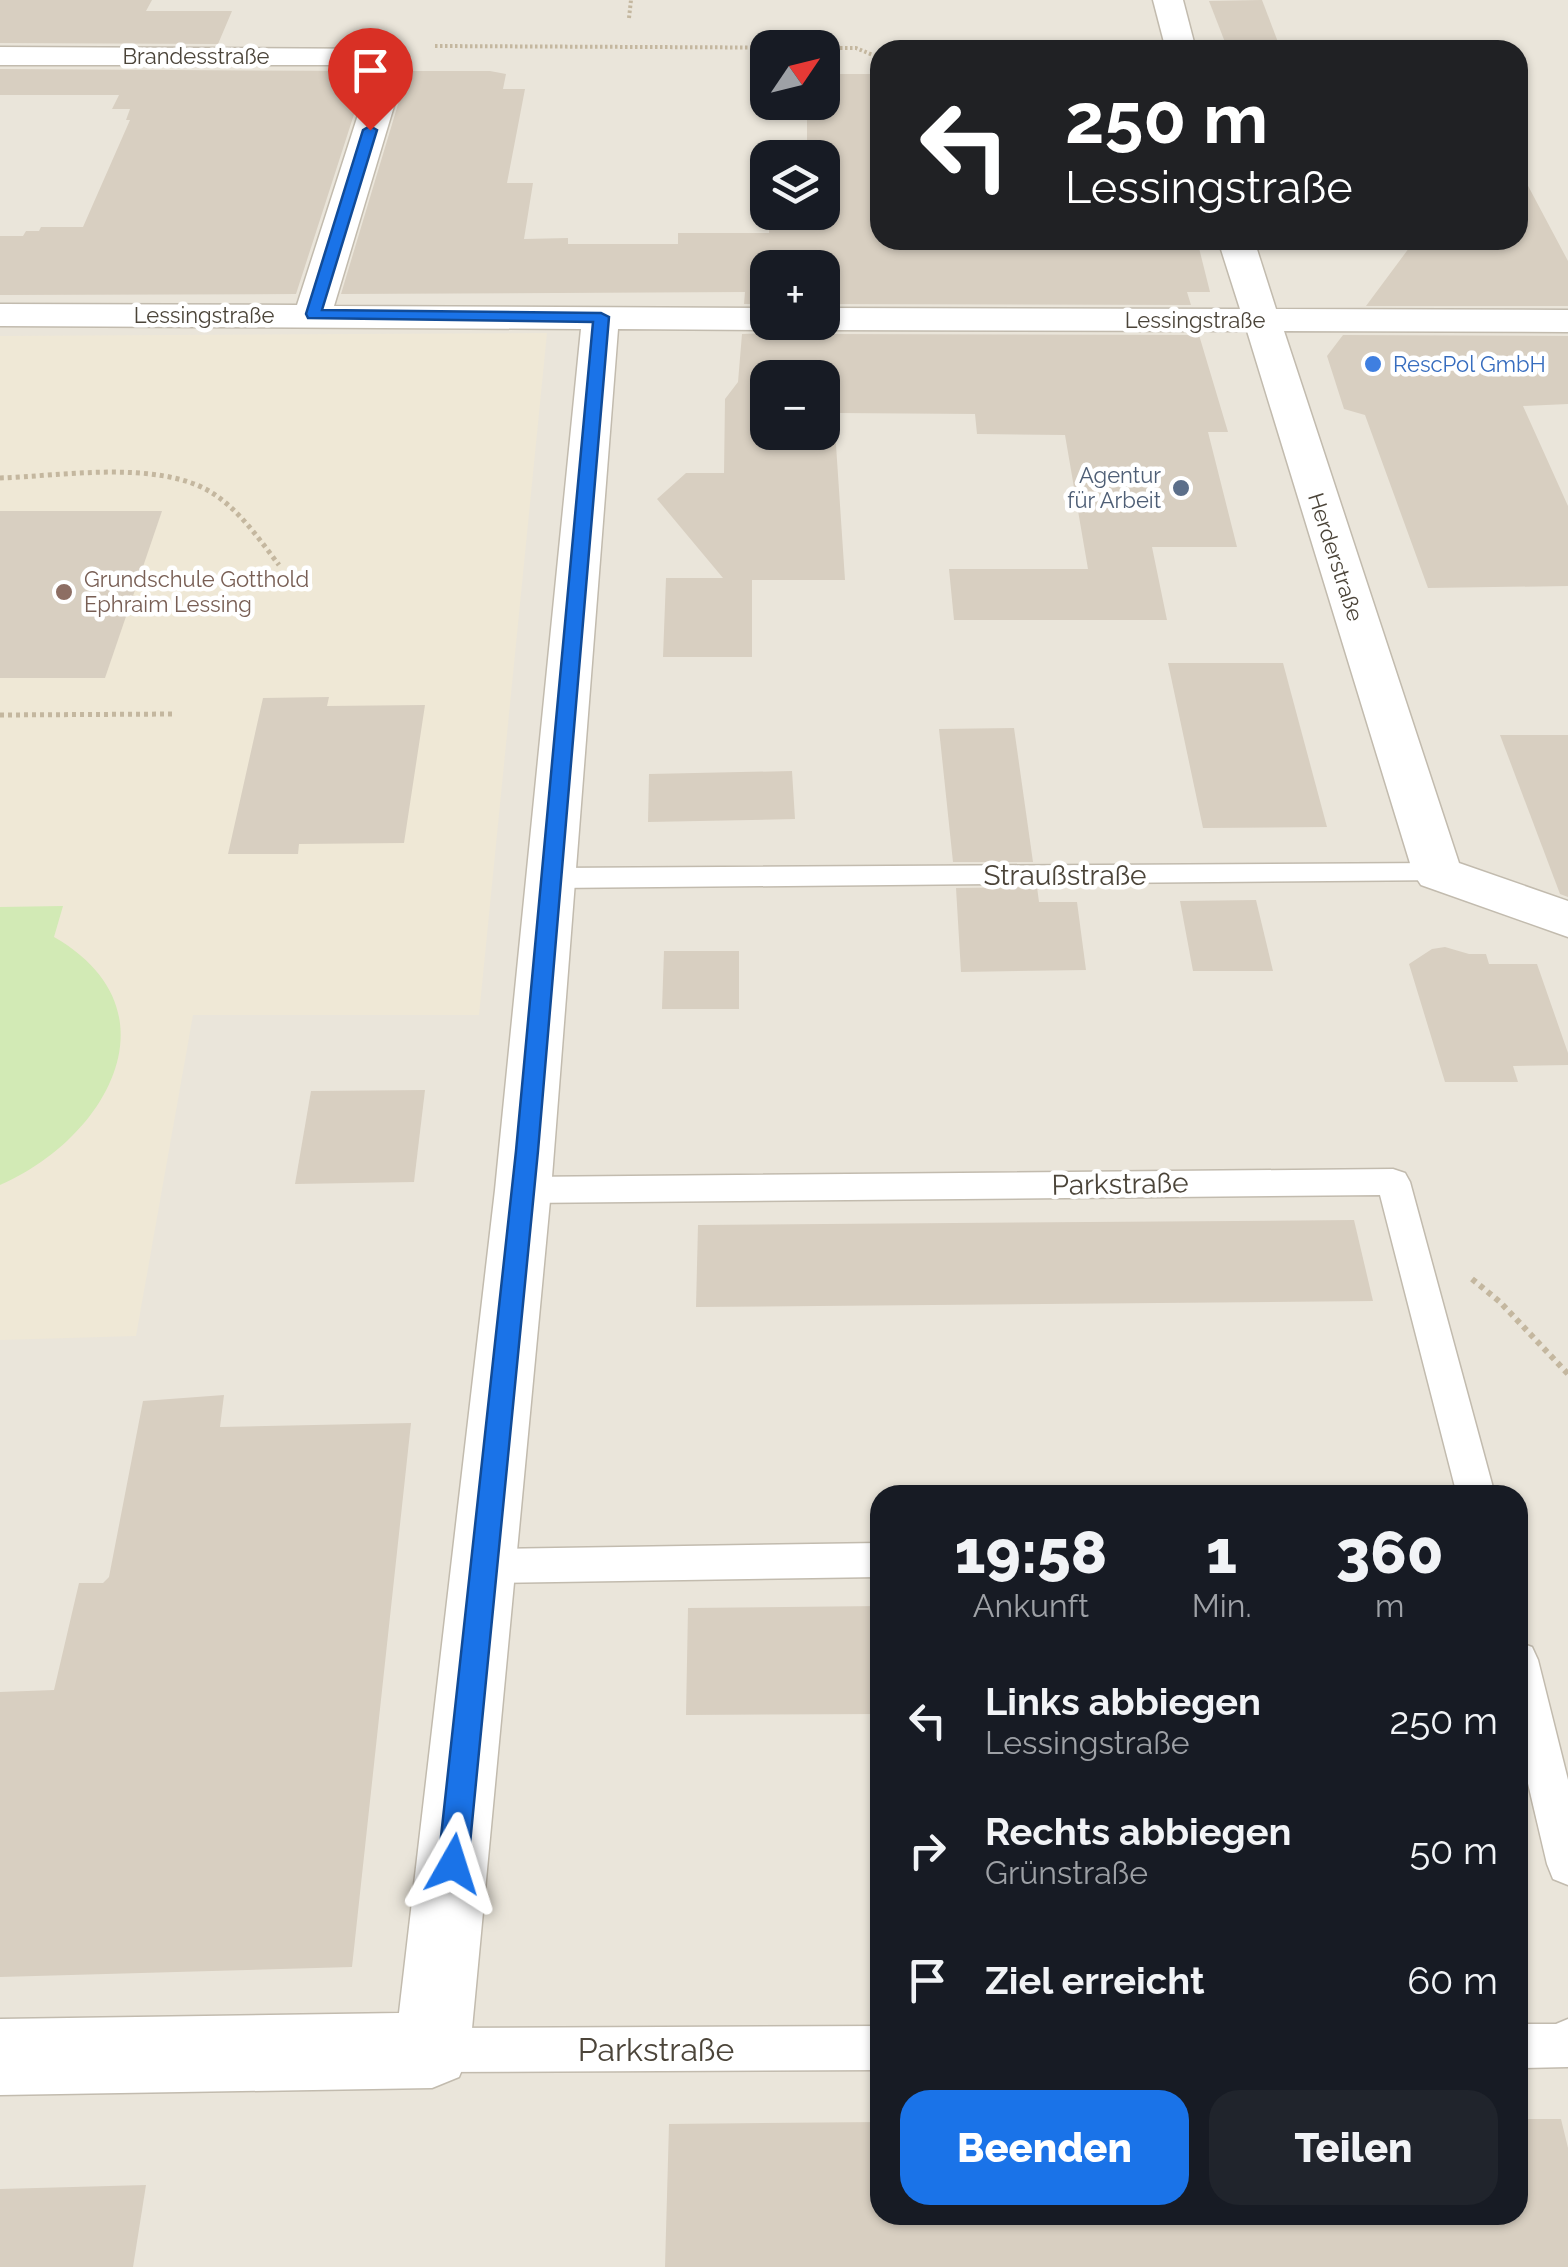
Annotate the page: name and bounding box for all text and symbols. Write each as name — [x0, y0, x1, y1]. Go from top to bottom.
pin — [328, 28, 413, 131]
north arrow — [750, 30, 840, 120]
map controls — [750, 30, 840, 450]
street label: Brandesstraße — [122, 43, 270, 69]
icon: arrive — [343, 43, 398, 98]
text: 250 m — [1065, 77, 1268, 159]
icon: left — [900, 80, 1030, 210]
button: layers — [750, 140, 840, 230]
text: Lessingstraße — [1065, 161, 1353, 214]
button: + — [750, 250, 840, 340]
street label: Lessingstraße — [134, 302, 274, 328]
street label: Lessingstraße — [1125, 307, 1265, 333]
place label: RescPol GmbH — [1393, 351, 1546, 377]
marker: RescPol GmbH — [1362, 353, 1384, 375]
button: − — [750, 360, 840, 450]
place label: Agentur für Arbeit — [1067, 462, 1162, 513]
marker: Agentur für Arbeit — [1170, 477, 1192, 499]
street label: Herderstraße — [1303, 490, 1369, 625]
place label: Grundschule Gotthold Ephraim Lessing — [84, 566, 309, 617]
marker: Grundschule Gotthold Ephraim Lessing — [53, 581, 75, 603]
street label: Straußstraße — [983, 859, 1147, 892]
street label: Parkstraße — [1051, 1166, 1189, 1202]
text: 19:58 — [955, 1517, 1107, 1587]
text: 1 — [1206, 1517, 1237, 1587]
text: 360 — [1336, 1517, 1443, 1587]
text: Ankunft — [973, 1587, 1089, 1624]
text: Min. — [1192, 1587, 1252, 1624]
text: m — [1375, 1587, 1404, 1624]
text: Links abbiegen — [985, 1679, 1261, 1724]
icon: left — [900, 1693, 955, 1748]
text: 250 m — [1390, 1698, 1498, 1743]
text: Lessingstraße — [985, 1724, 1190, 1761]
text: Rechts abbiegen — [985, 1809, 1291, 1854]
position arrow — [401, 1812, 505, 1916]
icon: right — [900, 1823, 955, 1878]
text: 50 m — [1409, 1828, 1498, 1873]
text: Grünstraße — [985, 1854, 1148, 1891]
icon: arrive — [900, 1953, 955, 2008]
text: Ziel erreicht — [985, 1958, 1205, 2003]
text: 60 m — [1407, 1958, 1498, 2003]
street label: Parkstraße — [578, 2031, 734, 2068]
button: Beenden — [900, 2090, 1189, 2205]
button: Teilen — [1209, 2090, 1498, 2205]

